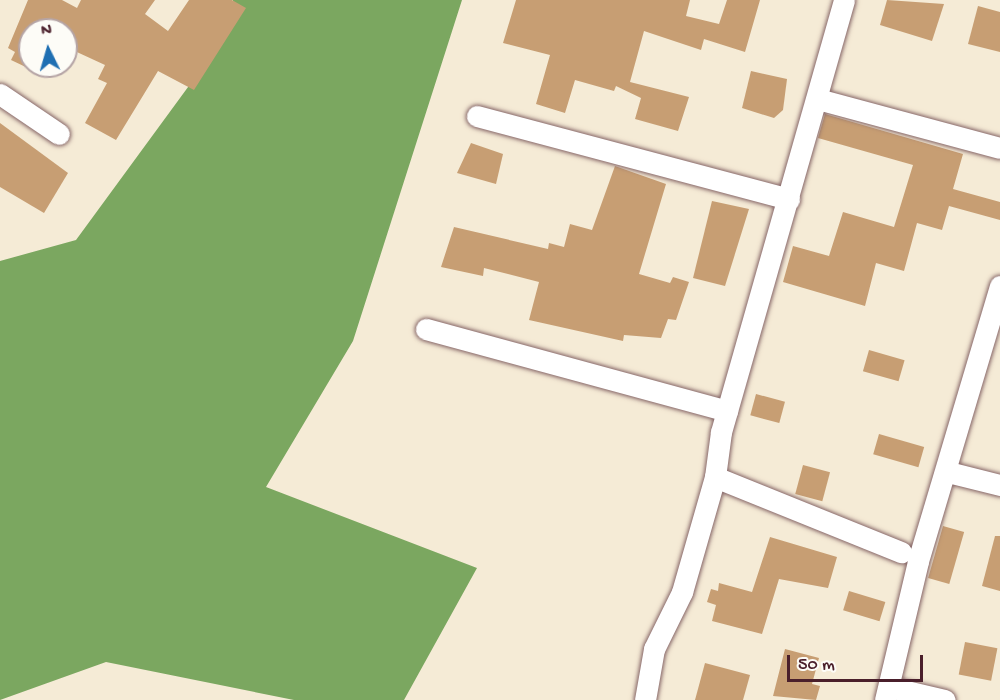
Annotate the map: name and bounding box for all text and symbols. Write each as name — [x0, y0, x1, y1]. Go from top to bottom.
north arrow — [18, 18, 78, 78]
text: N — [41, 22, 53, 41]
scale bar — [790, 643, 926, 681]
text: 50 m — [798, 655, 835, 676]

